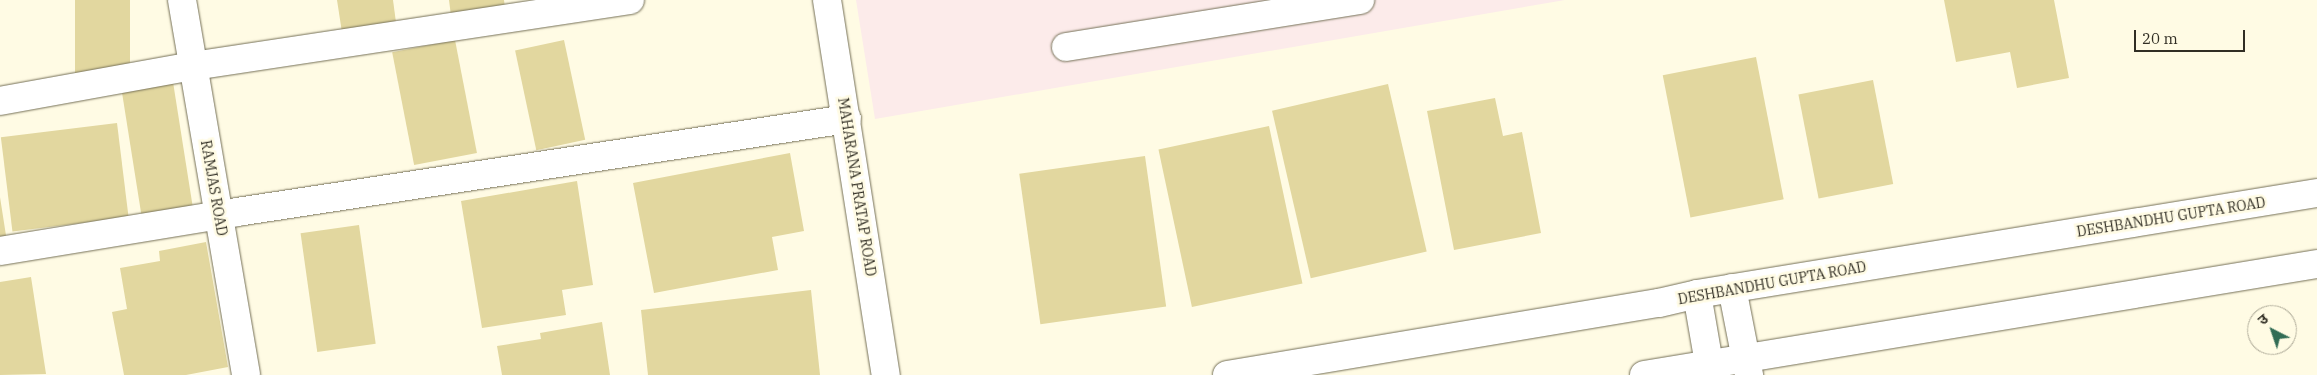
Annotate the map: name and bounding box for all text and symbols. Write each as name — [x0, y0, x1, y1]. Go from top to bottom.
scale bar — [2137, 20, 2248, 52]
text: 20 m — [2142, 29, 2178, 48]
street label: MAHARANA PRATAP ROAD — [835, 96, 879, 278]
street label: RAMJAS ROAD — [197, 139, 231, 237]
street label: DESHBANDHU GUPTA ROAD — [2075, 194, 2267, 240]
street label: DESHBANDHU GUPTA ROAD — [1677, 258, 1867, 308]
north arrow — [2247, 305, 2297, 355]
text: उ — [2254, 310, 2272, 329]

